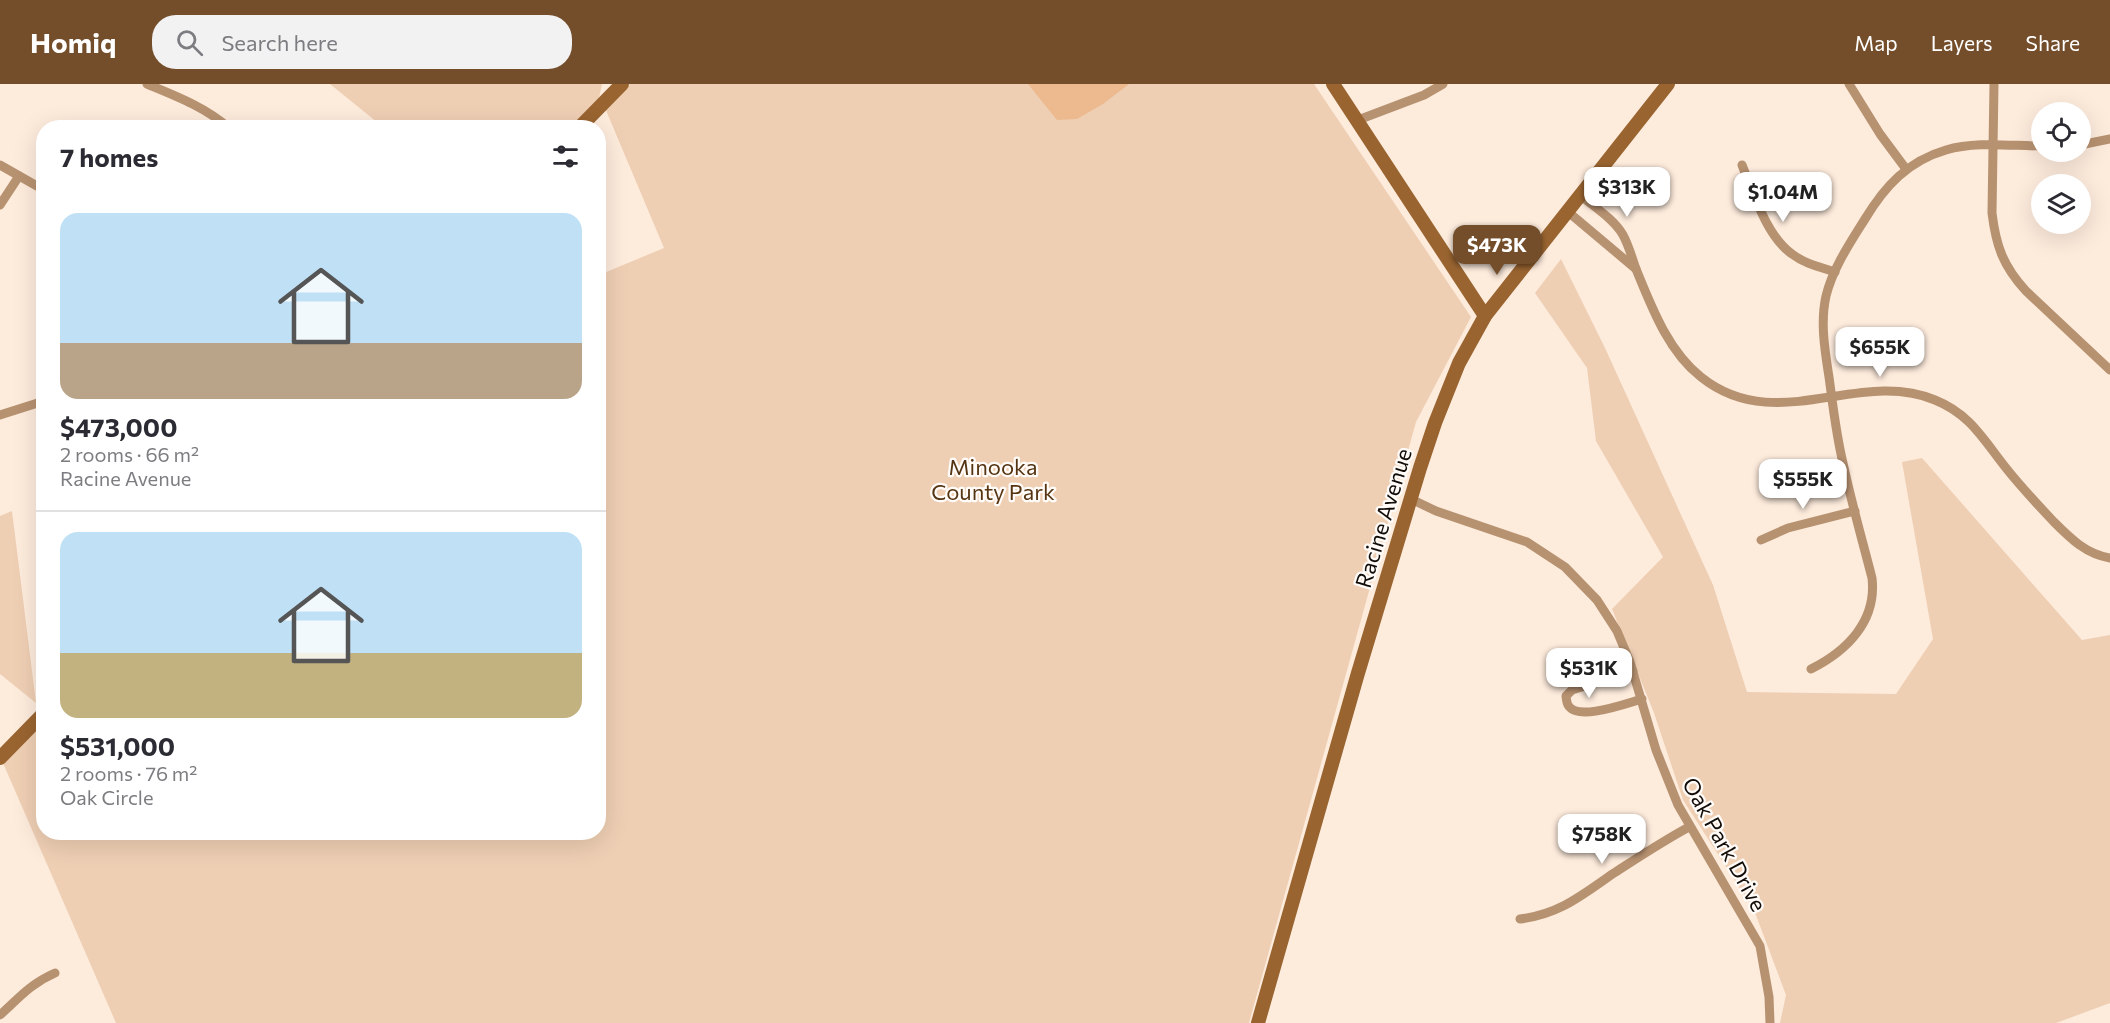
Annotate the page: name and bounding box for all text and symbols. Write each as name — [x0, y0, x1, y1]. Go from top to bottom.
search box — [152, 15, 572, 69]
text: Homiq — [30, 25, 116, 59]
icon: search — [173, 26, 206, 59]
text: Search here — [221, 29, 338, 56]
text: Map — [1854, 30, 1898, 55]
text: Layers — [1931, 30, 1993, 55]
text: Share — [2026, 30, 2080, 55]
map controls — [2031, 102, 2091, 234]
button: locate — [2031, 102, 2091, 162]
icon: filters — [549, 140, 582, 173]
text: 7 homes — [60, 141, 158, 172]
pin: $313K — [1585, 167, 1669, 218]
pin: $1.04M — [1734, 172, 1832, 223]
text: $313K — [1598, 174, 1656, 198]
button: layers — [2031, 174, 2091, 234]
text: $1.04M — [1748, 179, 1818, 203]
pin: $473K — [1455, 225, 1539, 276]
text: $473K — [1467, 232, 1527, 256]
icon: home — [267, 252, 375, 360]
pin: $655K — [1838, 327, 1922, 378]
text: $655K — [1849, 334, 1911, 358]
text: $473,000 — [60, 411, 177, 442]
text: 2 rooms · 66 m² — [60, 442, 199, 466]
street label: Racine Avenue — [1349, 445, 1417, 591]
park label: Minooka County Park — [931, 453, 1055, 505]
pin: $555K — [1761, 459, 1845, 510]
text: Racine Avenue — [60, 466, 191, 490]
text: $555K — [1773, 466, 1833, 490]
icon: home — [267, 571, 375, 679]
pin: $531K — [1547, 648, 1631, 699]
text: $531K — [1560, 655, 1618, 679]
text: $531,000 — [60, 730, 175, 761]
text: 2 rooms · 76 m² — [60, 761, 197, 785]
street label: Oak Park Drive — [1677, 772, 1773, 916]
text: Oak Circle — [60, 785, 153, 809]
pin: $758K — [1560, 814, 1644, 865]
text: $758K — [1572, 821, 1632, 845]

